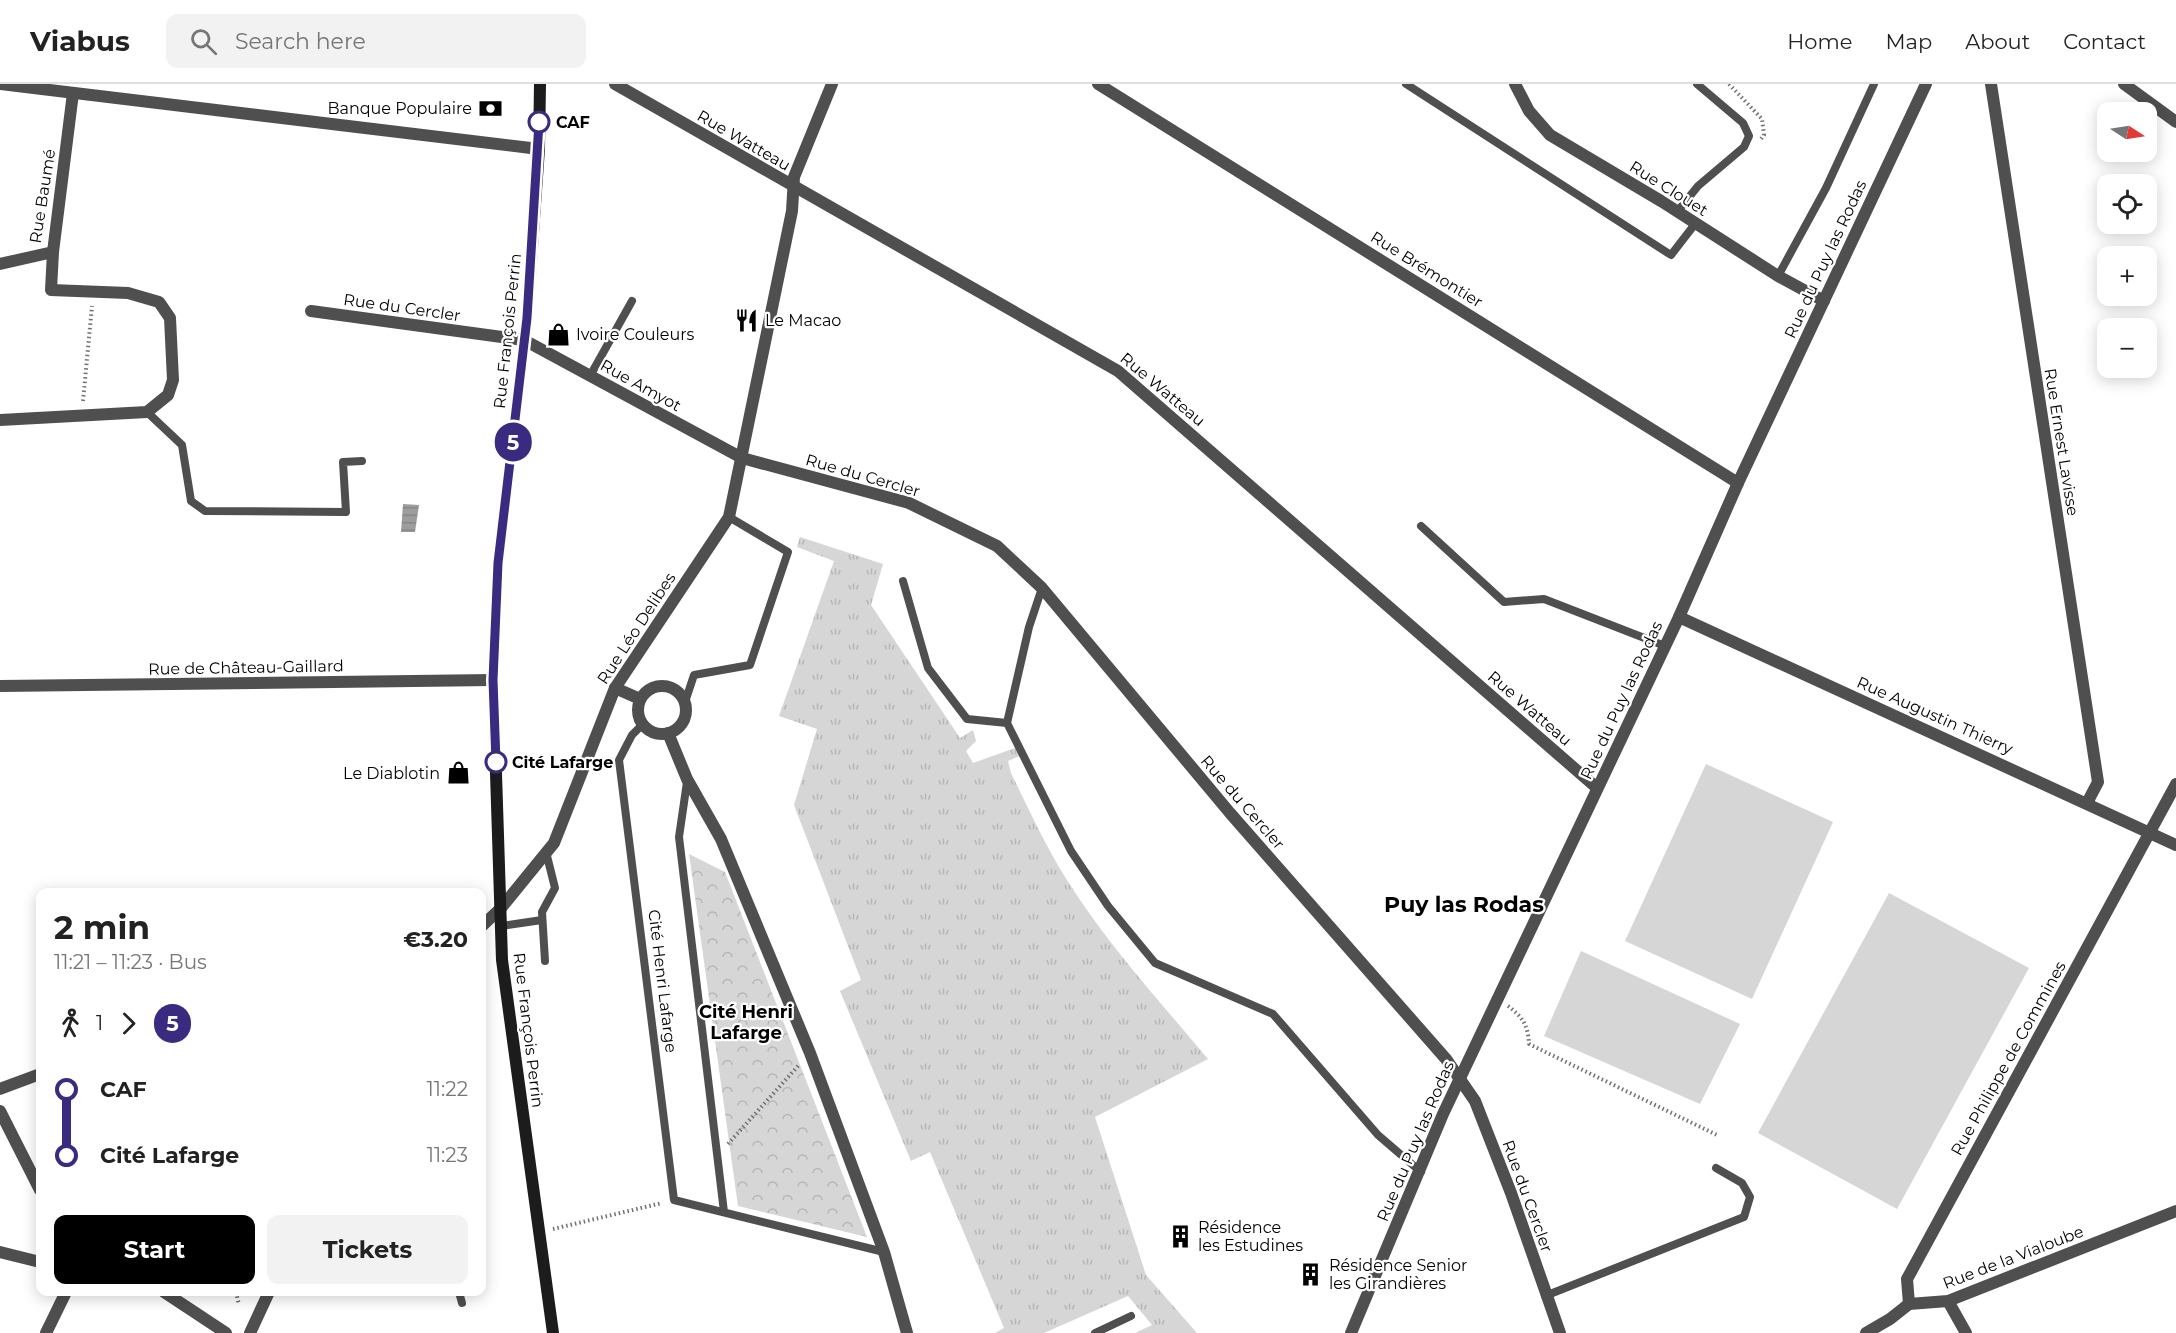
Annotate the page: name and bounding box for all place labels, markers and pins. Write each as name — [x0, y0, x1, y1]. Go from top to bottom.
bank icon: Banque Populaire — [477, 95, 503, 121]
place label: Banque Populaire — [327, 99, 472, 118]
marker: CAF — [528, 111, 550, 133]
place label: CAF — [556, 113, 590, 132]
restaurant icon: Le Macao — [734, 307, 760, 333]
place label: Le Macao — [765, 311, 841, 330]
shop icon: Ivoire Couleurs — [545, 321, 571, 347]
place label: Ivoire Couleurs — [576, 325, 695, 344]
marker: Cité Lafarge — [485, 751, 507, 773]
place label: Cité Lafarge — [512, 753, 613, 772]
shop icon: Le Diablotin — [445, 760, 471, 786]
place label: Le Diablotin — [343, 764, 440, 783]
place label: Résidence les Estudines — [1198, 1218, 1303, 1255]
building icon: Résidence les Estudines — [1167, 1223, 1193, 1249]
place label: Résidence Senior les Girandières — [1329, 1256, 1467, 1293]
building icon: Résidence Senior les Girandières — [1298, 1261, 1324, 1287]

